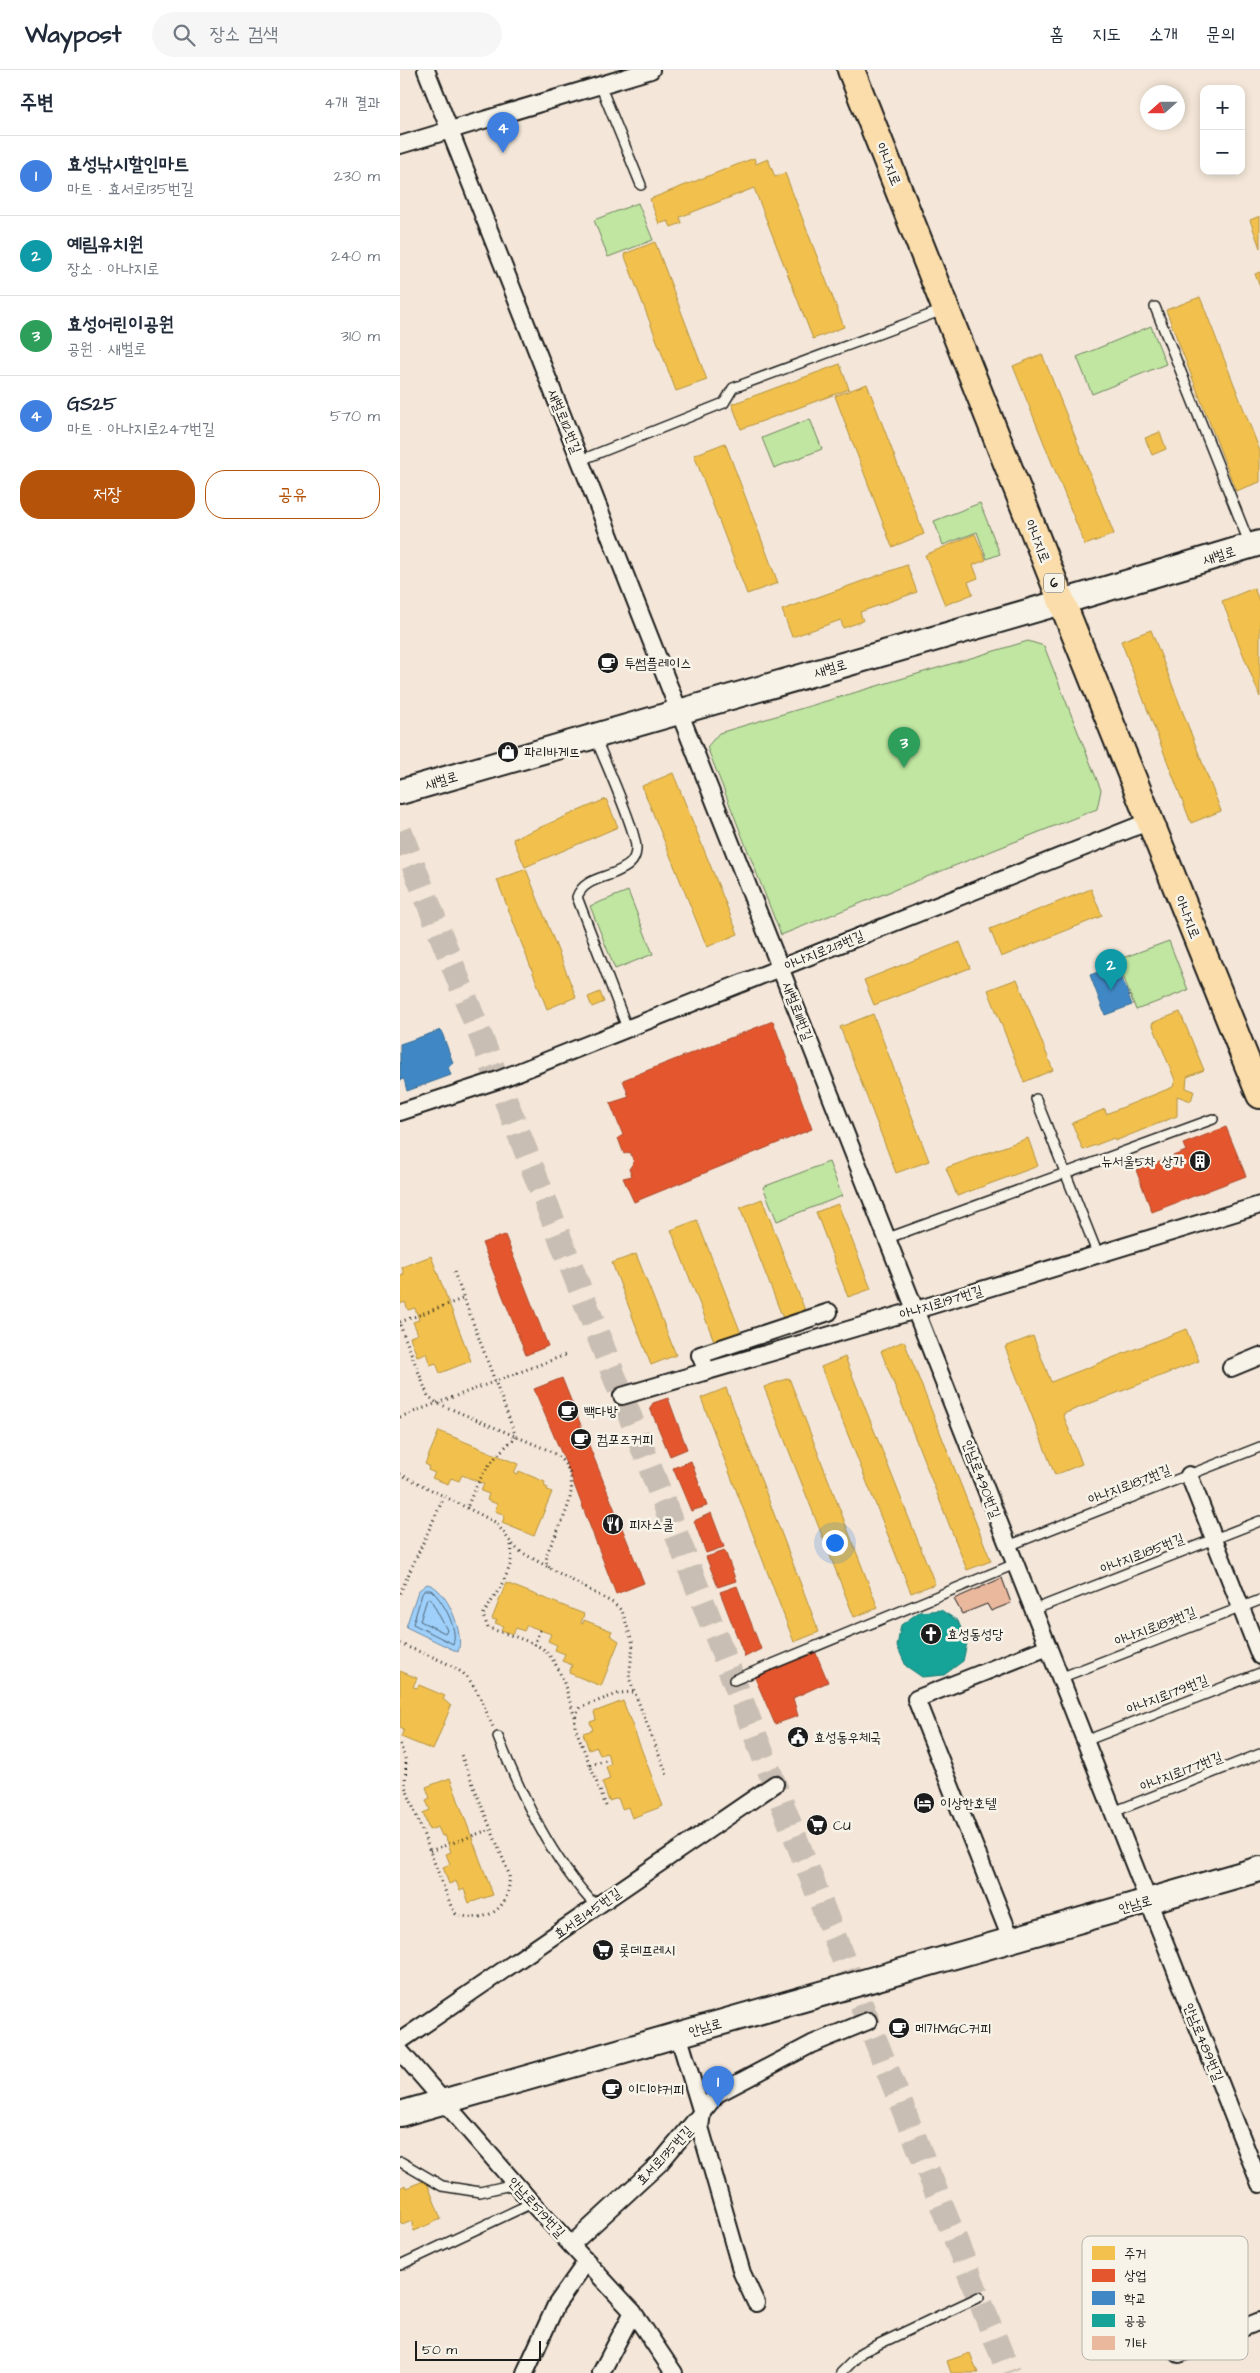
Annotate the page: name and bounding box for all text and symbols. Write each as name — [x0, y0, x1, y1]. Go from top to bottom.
search box — [152, 12, 502, 57]
text: Waypost — [25, 18, 122, 52]
icon: search — [170, 21, 198, 49]
text: 장소 검색 — [210, 21, 278, 48]
text: 홈 — [1050, 22, 1064, 47]
text: 지도 — [1092, 22, 1121, 47]
text: 소개 — [1149, 22, 1178, 47]
text: 문의 — [1206, 22, 1235, 47]
north arrow — [1140, 85, 1185, 130]
map controls — [1200, 85, 1245, 175]
button: + — [1200, 85, 1245, 130]
text: 주변 — [20, 88, 54, 117]
text: 4개 결과 — [324, 92, 380, 114]
pin: 4 — [487, 112, 519, 153]
button: − — [1200, 130, 1245, 175]
street label: 아나지로 — [870, 140, 906, 189]
text: 효성낚시할인마트 — [67, 151, 189, 178]
text: 1 — [35, 165, 37, 187]
text: 230 m — [334, 165, 380, 187]
text: 마트 · 효서로135번길 — [67, 178, 194, 200]
text: 예림유치원 — [67, 231, 143, 258]
text: 2 — [31, 245, 41, 267]
text: 240 m — [331, 245, 380, 267]
text: 장소 · 아나지로 — [67, 258, 159, 280]
text: 효성어린이공원 — [67, 311, 174, 338]
text: 3 — [32, 325, 40, 347]
text: 310 m — [341, 325, 380, 347]
text: 공원 · 새벌로 — [67, 338, 146, 360]
street label: 새벌로112번길 — [542, 386, 586, 457]
text: GS25 — [67, 391, 117, 418]
text: 4 — [31, 405, 41, 427]
text: 570 m — [330, 405, 380, 427]
text: 마트 · 아나지로247번길 — [67, 418, 215, 440]
button: 저장 — [20, 470, 195, 519]
button: 공유 — [205, 470, 380, 519]
street label: 아나지로 — [1019, 517, 1055, 566]
street label: 새벌로 — [1200, 541, 1238, 570]
road number: 6 — [1044, 573, 1064, 592]
cafe icon: 투썸플레이스 — [596, 651, 620, 675]
place label: 투썸플레이스 — [624, 654, 692, 674]
street label: 새벌로 — [811, 655, 849, 683]
pin: 3 — [888, 727, 920, 768]
shop icon: 파리바게뜨 — [496, 740, 520, 764]
place label: 파리바게뜨 — [524, 743, 580, 763]
street label: 새벌로 — [422, 767, 460, 795]
street label: 아나지로 — [1169, 893, 1205, 942]
street label: 아나지로213번길 — [781, 926, 868, 976]
pin: 2 — [1095, 949, 1127, 990]
street label: 새벌로111번길 — [777, 979, 818, 1044]
building icon: 뉴서울5차 상가 — [1188, 1149, 1212, 1173]
place label: 뉴서울5차 상가 — [1101, 1152, 1185, 1172]
street label: 아나지로197번길 — [897, 1281, 986, 1325]
cafe icon: 빽다방 — [556, 1399, 580, 1423]
place label: 빽다방 — [584, 1402, 619, 1422]
cafe icon: 컴포즈커피 — [569, 1427, 593, 1451]
place label: 컴포즈커피 — [597, 1430, 653, 1450]
street label: 안남로490번길 — [957, 1437, 1005, 1522]
street label: 아나지로187번길 — [1085, 1460, 1174, 1510]
restaurant icon: 피자스쿨 — [601, 1512, 625, 1536]
place label: 피자스쿨 — [629, 1515, 674, 1535]
street label: 아나지로185번길 — [1098, 1528, 1188, 1579]
your location — [822, 1530, 848, 1556]
street label: 아나지로183번길 — [1112, 1602, 1200, 1652]
church icon: 효성동성당 — [919, 1622, 943, 1646]
place label: 효성동성당 — [947, 1625, 1004, 1645]
street label: 아나지로179번길 — [1124, 1670, 1212, 1720]
public building icon: 효성동우체국 — [786, 1725, 810, 1749]
place label: 효성동우체국 — [814, 1728, 882, 1748]
street label: 아나지로177번길 — [1137, 1747, 1226, 1797]
hotel icon: 이상한호텔 — [912, 1791, 936, 1815]
place label: 이상한호텔 — [940, 1794, 997, 1814]
supermarket icon: CU — [805, 1813, 829, 1837]
place label: CU — [833, 1816, 851, 1836]
street label: 효서로145번길 — [550, 1883, 626, 1944]
street label: 안남로 — [1116, 1891, 1154, 1919]
supermarket icon: 롯데프레시 — [591, 1938, 615, 1962]
place label: 롯데프레시 — [619, 1941, 675, 1961]
street label: 안남로489번길 — [1178, 2000, 1228, 2085]
street label: 안남로 — [686, 2014, 724, 2042]
cafe icon: 메가MGC커피 — [887, 2016, 911, 2040]
place label: 메가MGC커피 — [915, 2019, 991, 2039]
pin: 1 — [702, 2066, 734, 2107]
cafe icon: 이디야커피 — [600, 2077, 624, 2101]
place label: 이디야커피 — [628, 2080, 684, 2100]
street label: 효서로135번길 — [632, 2121, 698, 2190]
street label: 안남로519번길 — [503, 2173, 570, 2243]
legend — [1082, 2236, 1248, 2360]
text: 주거 — [1124, 2244, 1147, 2264]
text: 상업 — [1124, 2266, 1147, 2286]
text: 학교 — [1124, 2289, 1147, 2309]
text: 공공 — [1124, 2311, 1147, 2331]
text: 기타 — [1124, 2334, 1147, 2354]
scale bar — [415, 2338, 541, 2361]
text: 50 m — [422, 2340, 457, 2360]

